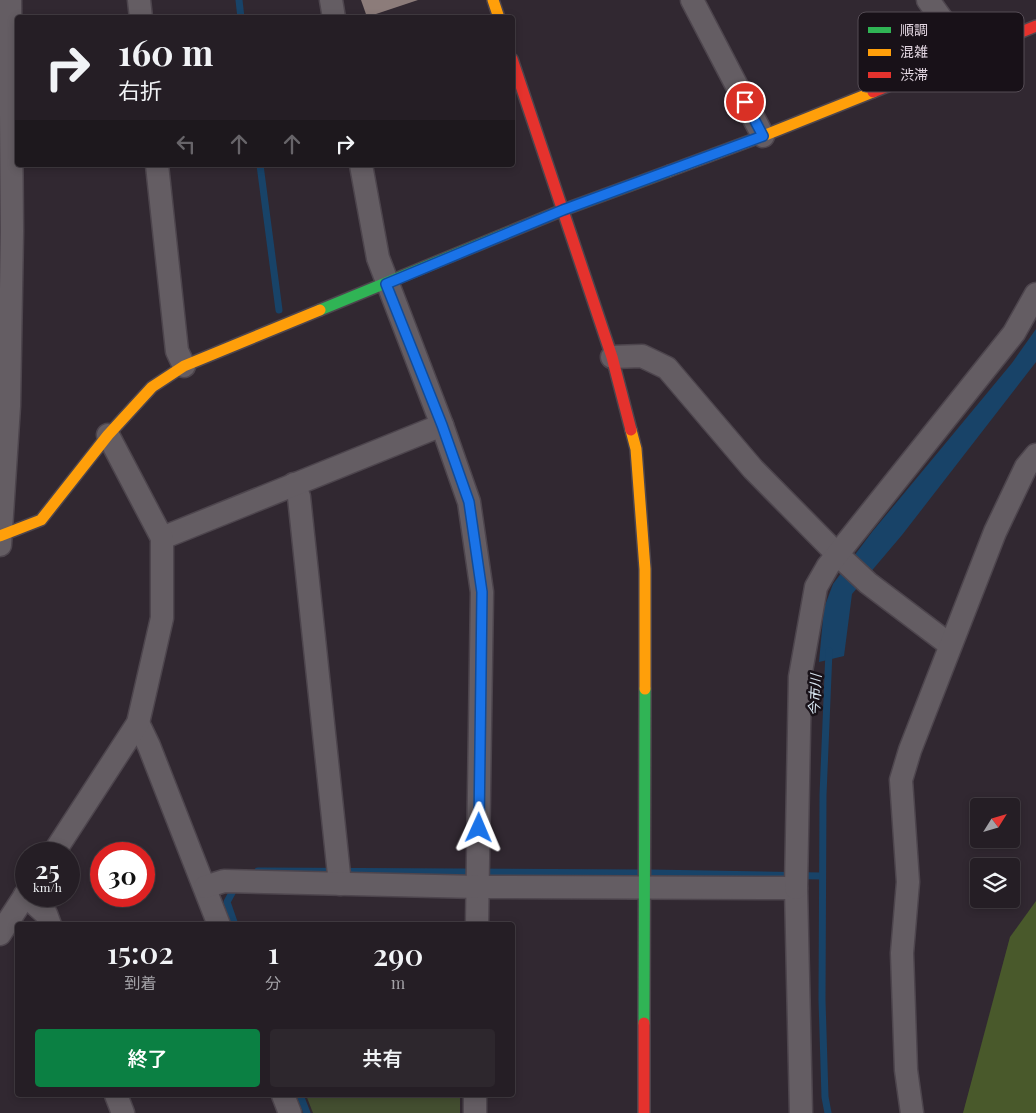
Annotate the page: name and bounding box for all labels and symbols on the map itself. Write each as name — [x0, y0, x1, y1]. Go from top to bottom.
legend — [858, 12, 1024, 92]
text: 順調 — [900, 20, 928, 39]
text: 混雑 — [900, 42, 928, 61]
text: 渋滞 — [900, 65, 928, 84]
pin — [724, 81, 766, 123]
water label: 今市川 — [804, 672, 825, 716]
north arrow — [970, 798, 1020, 848]
position arrow — [452, 801, 504, 853]
speed limit sign: 30 — [90, 842, 155, 907]

